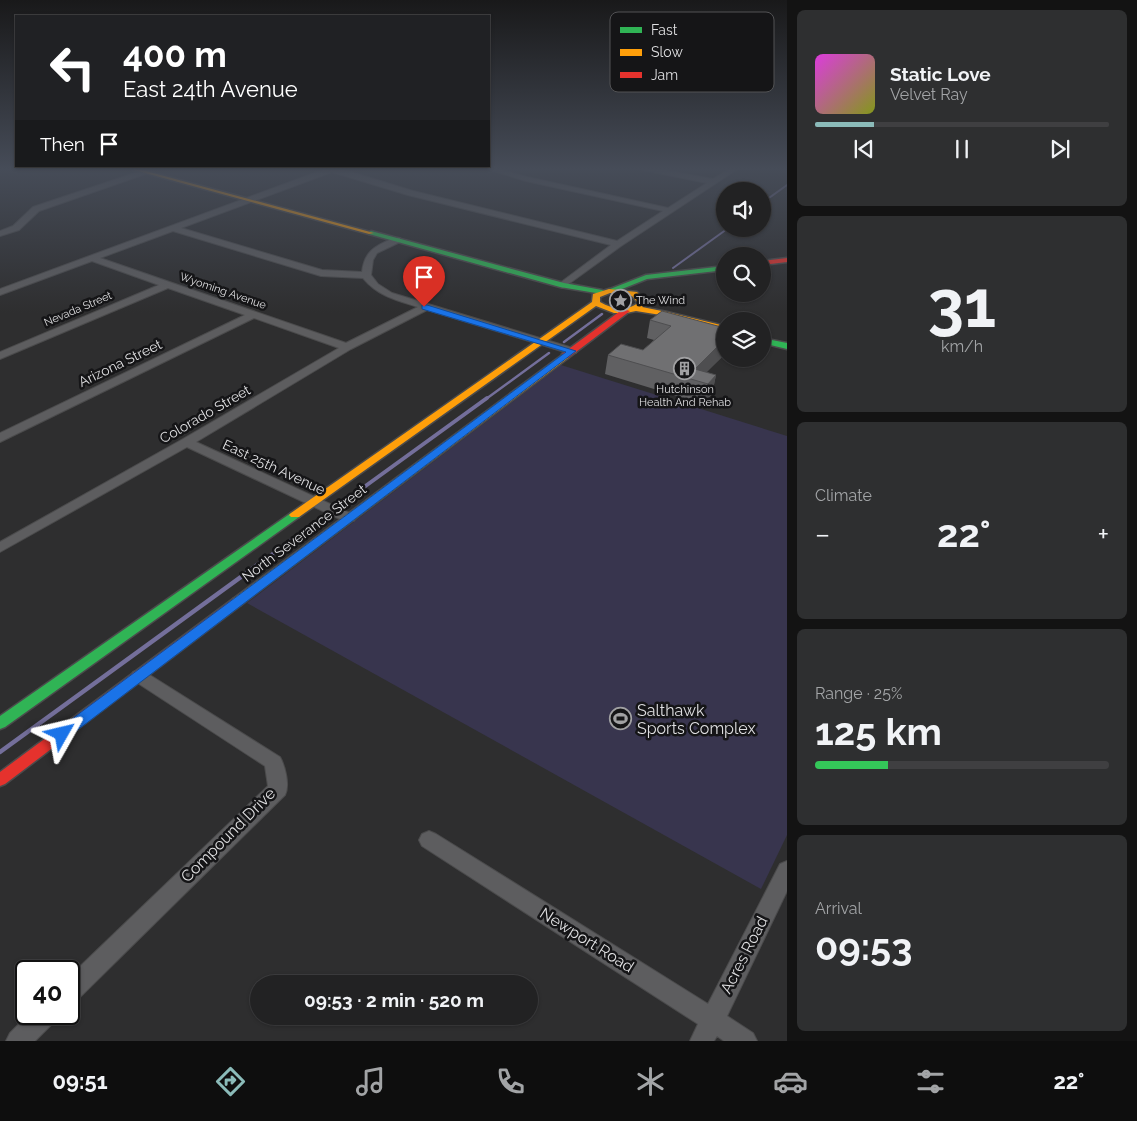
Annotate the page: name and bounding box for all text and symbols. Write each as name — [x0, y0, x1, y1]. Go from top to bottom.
legend — [610, 12, 774, 92]
text: Fast — [651, 22, 678, 38]
text: 400 m — [123, 34, 227, 75]
icon: left — [40, 35, 105, 100]
text: Slow — [651, 44, 683, 60]
text: Static Love — [890, 63, 991, 85]
text: Jam — [651, 67, 678, 83]
text: East 24th Avenue — [123, 76, 298, 102]
text: Velvet Ray — [890, 85, 968, 104]
icon: arrive — [95, 130, 123, 158]
text: Then — [40, 133, 85, 155]
icon: previous — [850, 135, 878, 163]
icon: pause — [948, 135, 976, 163]
icon: next — [1046, 135, 1074, 163]
map controls — [716, 182, 771, 367]
button: sound — [716, 182, 771, 237]
button: search — [716, 247, 771, 302]
pin — [403, 256, 445, 307]
icon: arrive — [410, 263, 438, 291]
text: 31 — [928, 266, 996, 342]
street label: Wyoming Avenue — [178, 270, 268, 312]
place icon: The Wind — [608, 288, 632, 312]
street label: Nevada Street — [42, 289, 114, 329]
place label: The Wind — [636, 294, 685, 307]
button: layers — [716, 312, 771, 367]
street label: Arizona Street — [76, 336, 165, 390]
text: km/h — [941, 337, 983, 356]
building icon: Hutchinson Health And Rehab — [673, 356, 697, 380]
street label: Colorado Street — [157, 381, 253, 446]
place label: Hutchinson Health And Rehab — [639, 383, 731, 409]
street label: East 25th Avenue — [220, 436, 328, 498]
street label: North Severance Street — [239, 481, 369, 585]
text: Climate — [815, 486, 872, 505]
text: 22° — [937, 511, 990, 556]
text: − — [815, 518, 830, 551]
text: + — [1097, 518, 1109, 551]
text: Range · 25% — [815, 684, 902, 703]
place label: Salthawk Sports Complex — [637, 701, 755, 738]
position arrow — [35, 707, 87, 759]
sports icon: Salthawk Sports Complex — [609, 707, 633, 731]
text: 125 km — [815, 709, 942, 754]
street label: Compound Drive — [177, 784, 279, 886]
text: Arrival — [815, 899, 862, 918]
street label: Newport Road — [536, 904, 638, 976]
street label: Acres Road — [716, 913, 772, 997]
text: 09:53 — [815, 924, 912, 969]
speed limit sign: 40 — [15, 960, 80, 1025]
text: 09:53 · 2 min · 520 m — [304, 989, 484, 1011]
icon: directions — [213, 1064, 248, 1099]
icon: music — [353, 1064, 388, 1099]
icon: phone — [493, 1064, 528, 1099]
icon: climate — [633, 1064, 668, 1099]
icon: car — [773, 1064, 808, 1099]
icon: filters — [913, 1064, 948, 1099]
text: 09:51 — [53, 1068, 108, 1094]
text: 22° — [1053, 1068, 1084, 1094]

